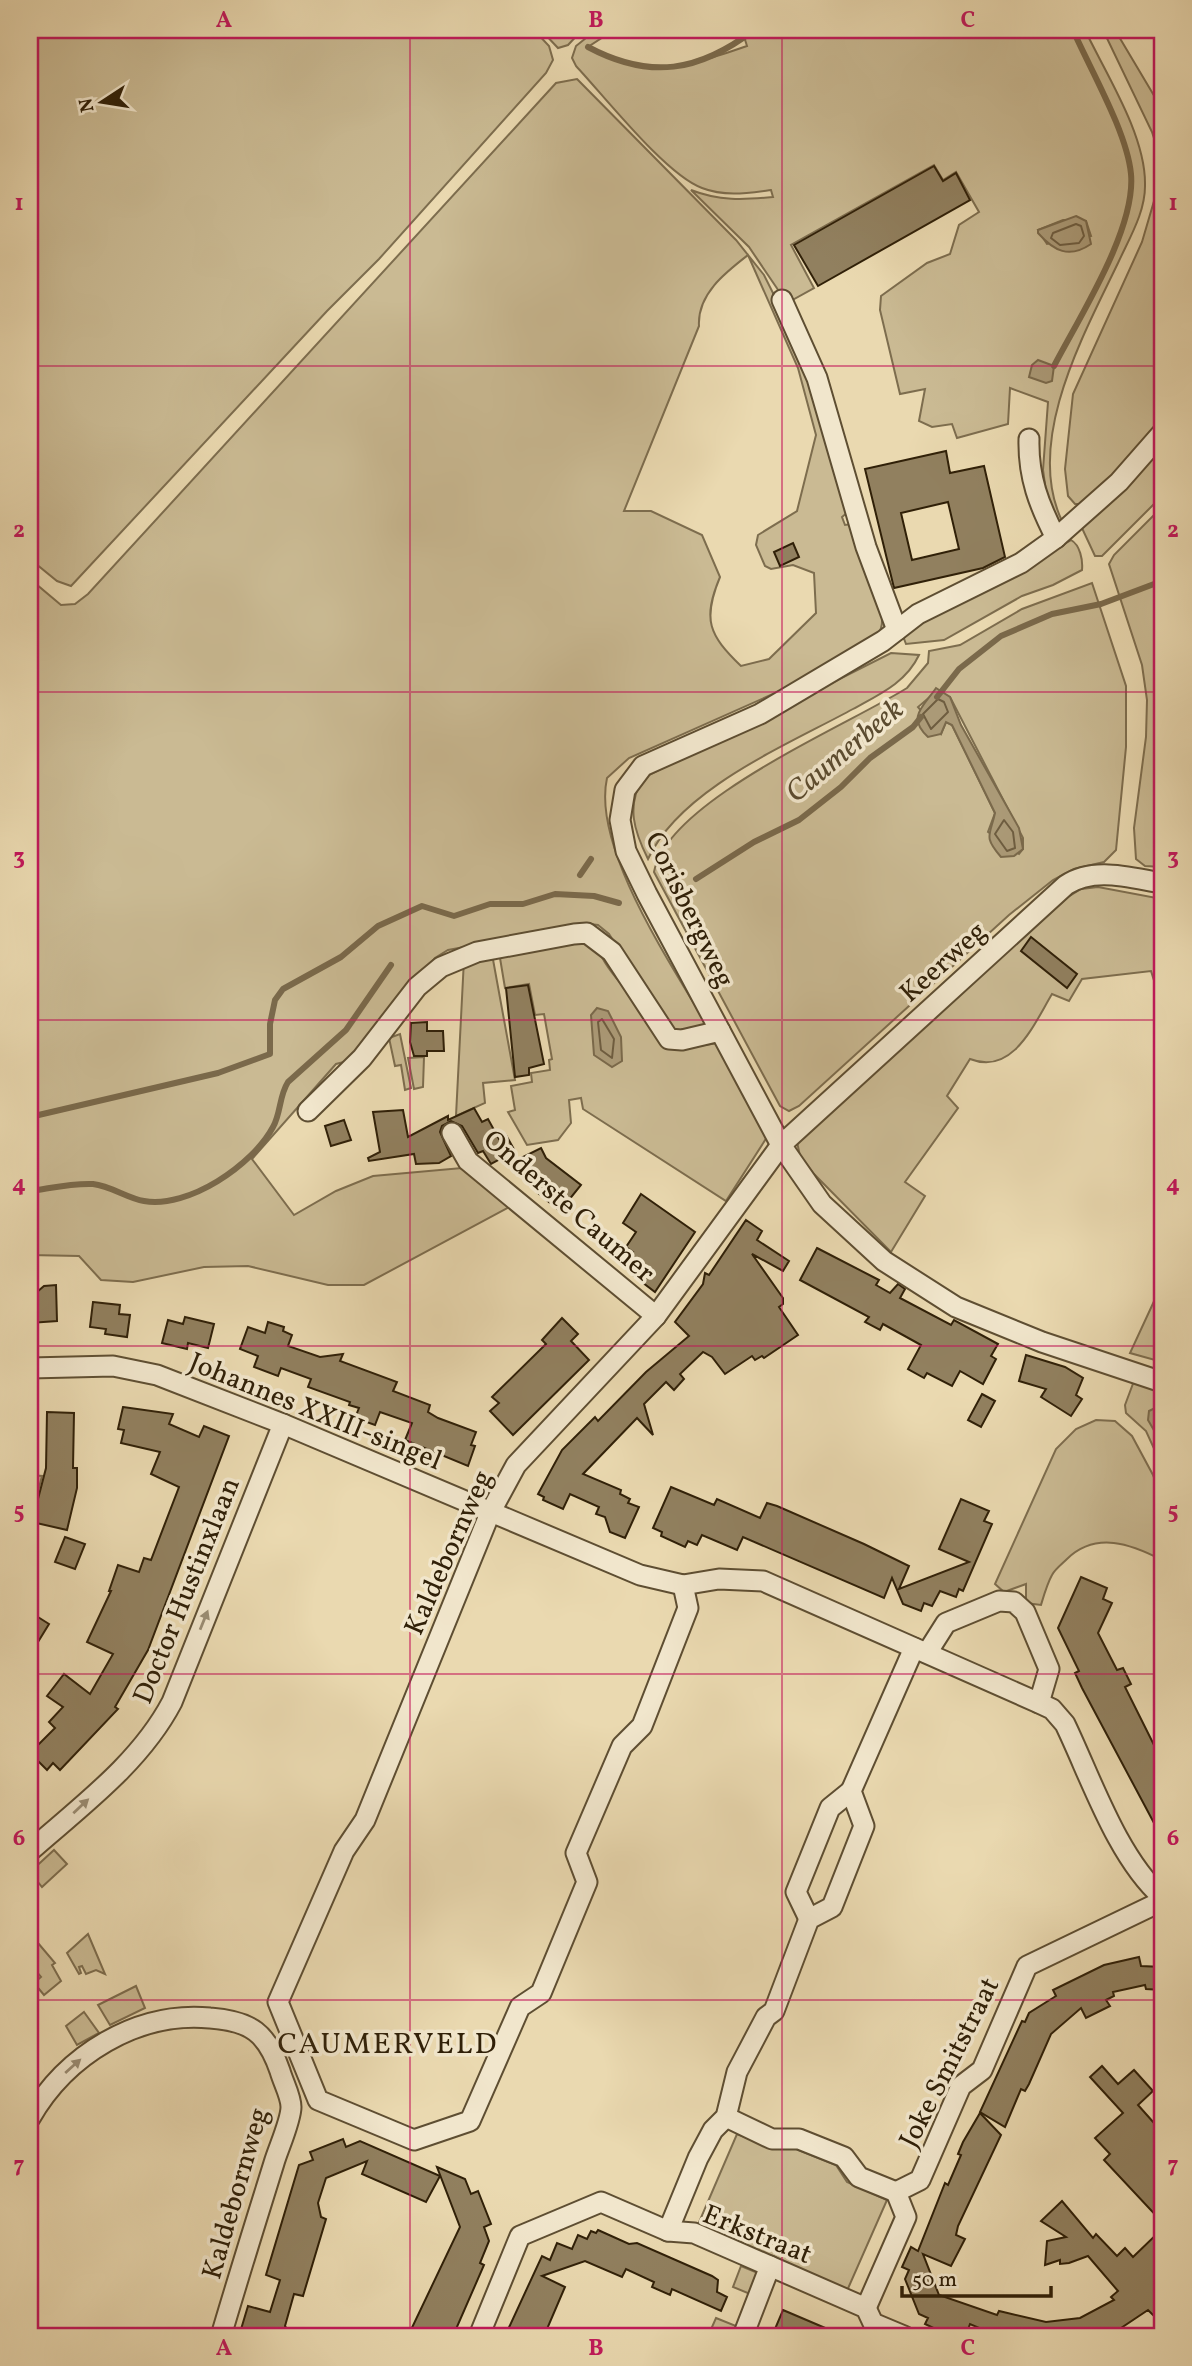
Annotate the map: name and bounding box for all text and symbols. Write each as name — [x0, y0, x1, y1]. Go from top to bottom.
text: A — [216, 5, 232, 37]
text: B — [588, 5, 604, 37]
text: C — [961, 5, 975, 37]
north arrow — [66, 66, 136, 136]
text: N — [73, 95, 101, 115]
text: 1 — [14, 188, 24, 220]
text: 1 — [1168, 188, 1178, 220]
text: 2 — [13, 515, 25, 547]
text: 2 — [1167, 515, 1179, 547]
water label: Caumerbeek — [777, 689, 914, 814]
street label: Corisbergweg — [634, 826, 743, 995]
text: 3 — [13, 842, 25, 874]
text: 3 — [1167, 842, 1179, 874]
street label: Keerweg — [892, 913, 996, 1013]
street label: Onderste Caumer — [474, 1121, 663, 1293]
text: 4 — [12, 1169, 26, 1201]
text: 4 — [1166, 1169, 1180, 1201]
street label: Johannes XXIII-singel — [183, 1344, 447, 1481]
street label: Kaldebornweg — [395, 1464, 503, 1642]
street label: Doctor Hustinxlaan — [124, 1472, 251, 1710]
text: 5 — [13, 1496, 25, 1528]
text: 5 — [1167, 1496, 1179, 1528]
one-way arrow — [199, 1609, 210, 1630]
one-way arrow — [72, 1798, 89, 1814]
text: 6 — [13, 1823, 25, 1855]
text: 6 — [1167, 1823, 1179, 1855]
street label: Joke Smitstraat — [890, 1971, 1010, 2155]
district label: CAUMERVELD — [278, 2024, 498, 2066]
one-way arrow — [64, 2058, 81, 2074]
street label: Kaldebornweg — [193, 2103, 280, 2284]
text: 7 — [14, 2150, 25, 2182]
text: 7 — [1168, 2150, 1179, 2182]
street label: Erkstraat — [697, 2196, 818, 2275]
scale bar — [902, 2254, 1050, 2298]
text: 50 m — [912, 2266, 957, 2295]
text: A — [216, 2333, 232, 2365]
text: B — [588, 2333, 604, 2365]
text: C — [961, 2333, 975, 2365]

